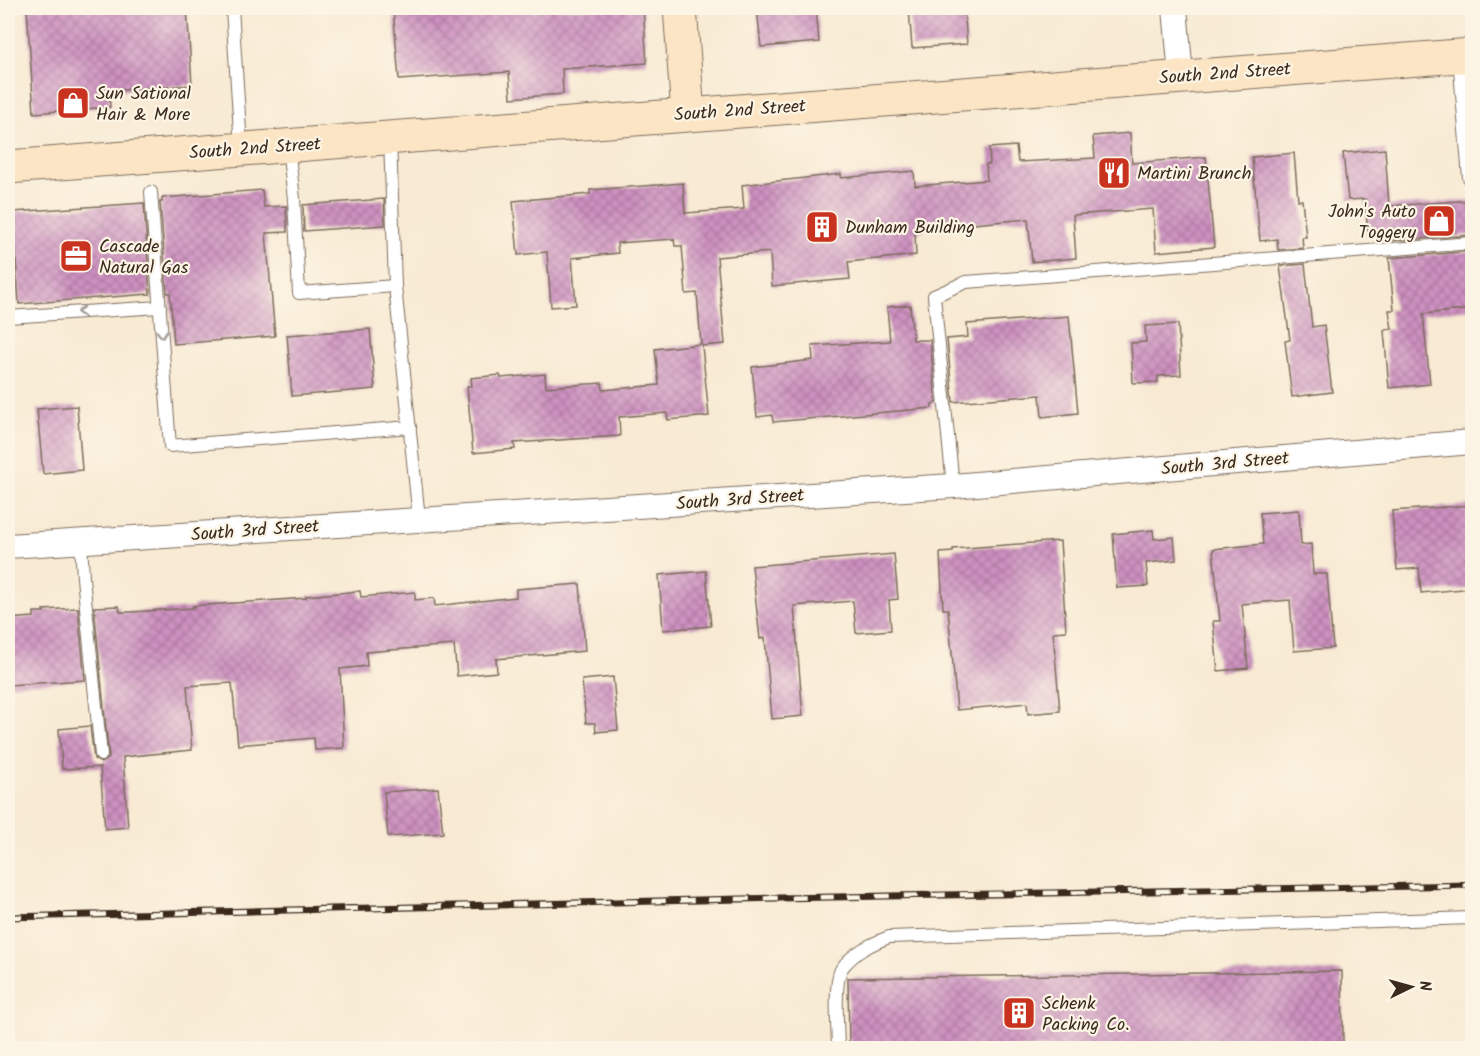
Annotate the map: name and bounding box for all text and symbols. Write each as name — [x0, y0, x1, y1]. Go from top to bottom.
street label: South 2nd Street — [1158, 55, 1293, 94]
place label: Sun Sational Hair & More — [96, 80, 191, 130]
shop icon: Sun Sational Hair & More — [55, 85, 91, 121]
street label: South 2nd Street — [673, 92, 808, 131]
street label: South 2nd Street — [188, 130, 323, 169]
restaurant icon: Martini Brunch — [1096, 155, 1132, 191]
place label: Martini Brunch — [1137, 160, 1251, 189]
place label: John's Auto Toggery — [1328, 198, 1417, 248]
shop icon: John's Auto Toggery — [1421, 203, 1457, 239]
building icon: Dunham Building — [804, 209, 840, 245]
place label: Dunham Building — [845, 214, 975, 243]
place label: Cascade Natural Gas — [99, 233, 189, 283]
office icon: Cascade Natural Gas — [58, 238, 94, 274]
one-way arrow — [76, 305, 85, 318]
one-way arrow — [155, 330, 168, 339]
street label: South 3rd Street — [1160, 444, 1291, 485]
street label: South 3rd Street — [675, 481, 806, 519]
street label: South 3rd Street — [190, 512, 321, 550]
north arrow — [1381, 957, 1441, 1017]
text: N — [1412, 980, 1437, 992]
place label: Schenk Packing Co. — [1042, 990, 1130, 1040]
building icon: Schenk Packing Co. — [1001, 995, 1037, 1031]

